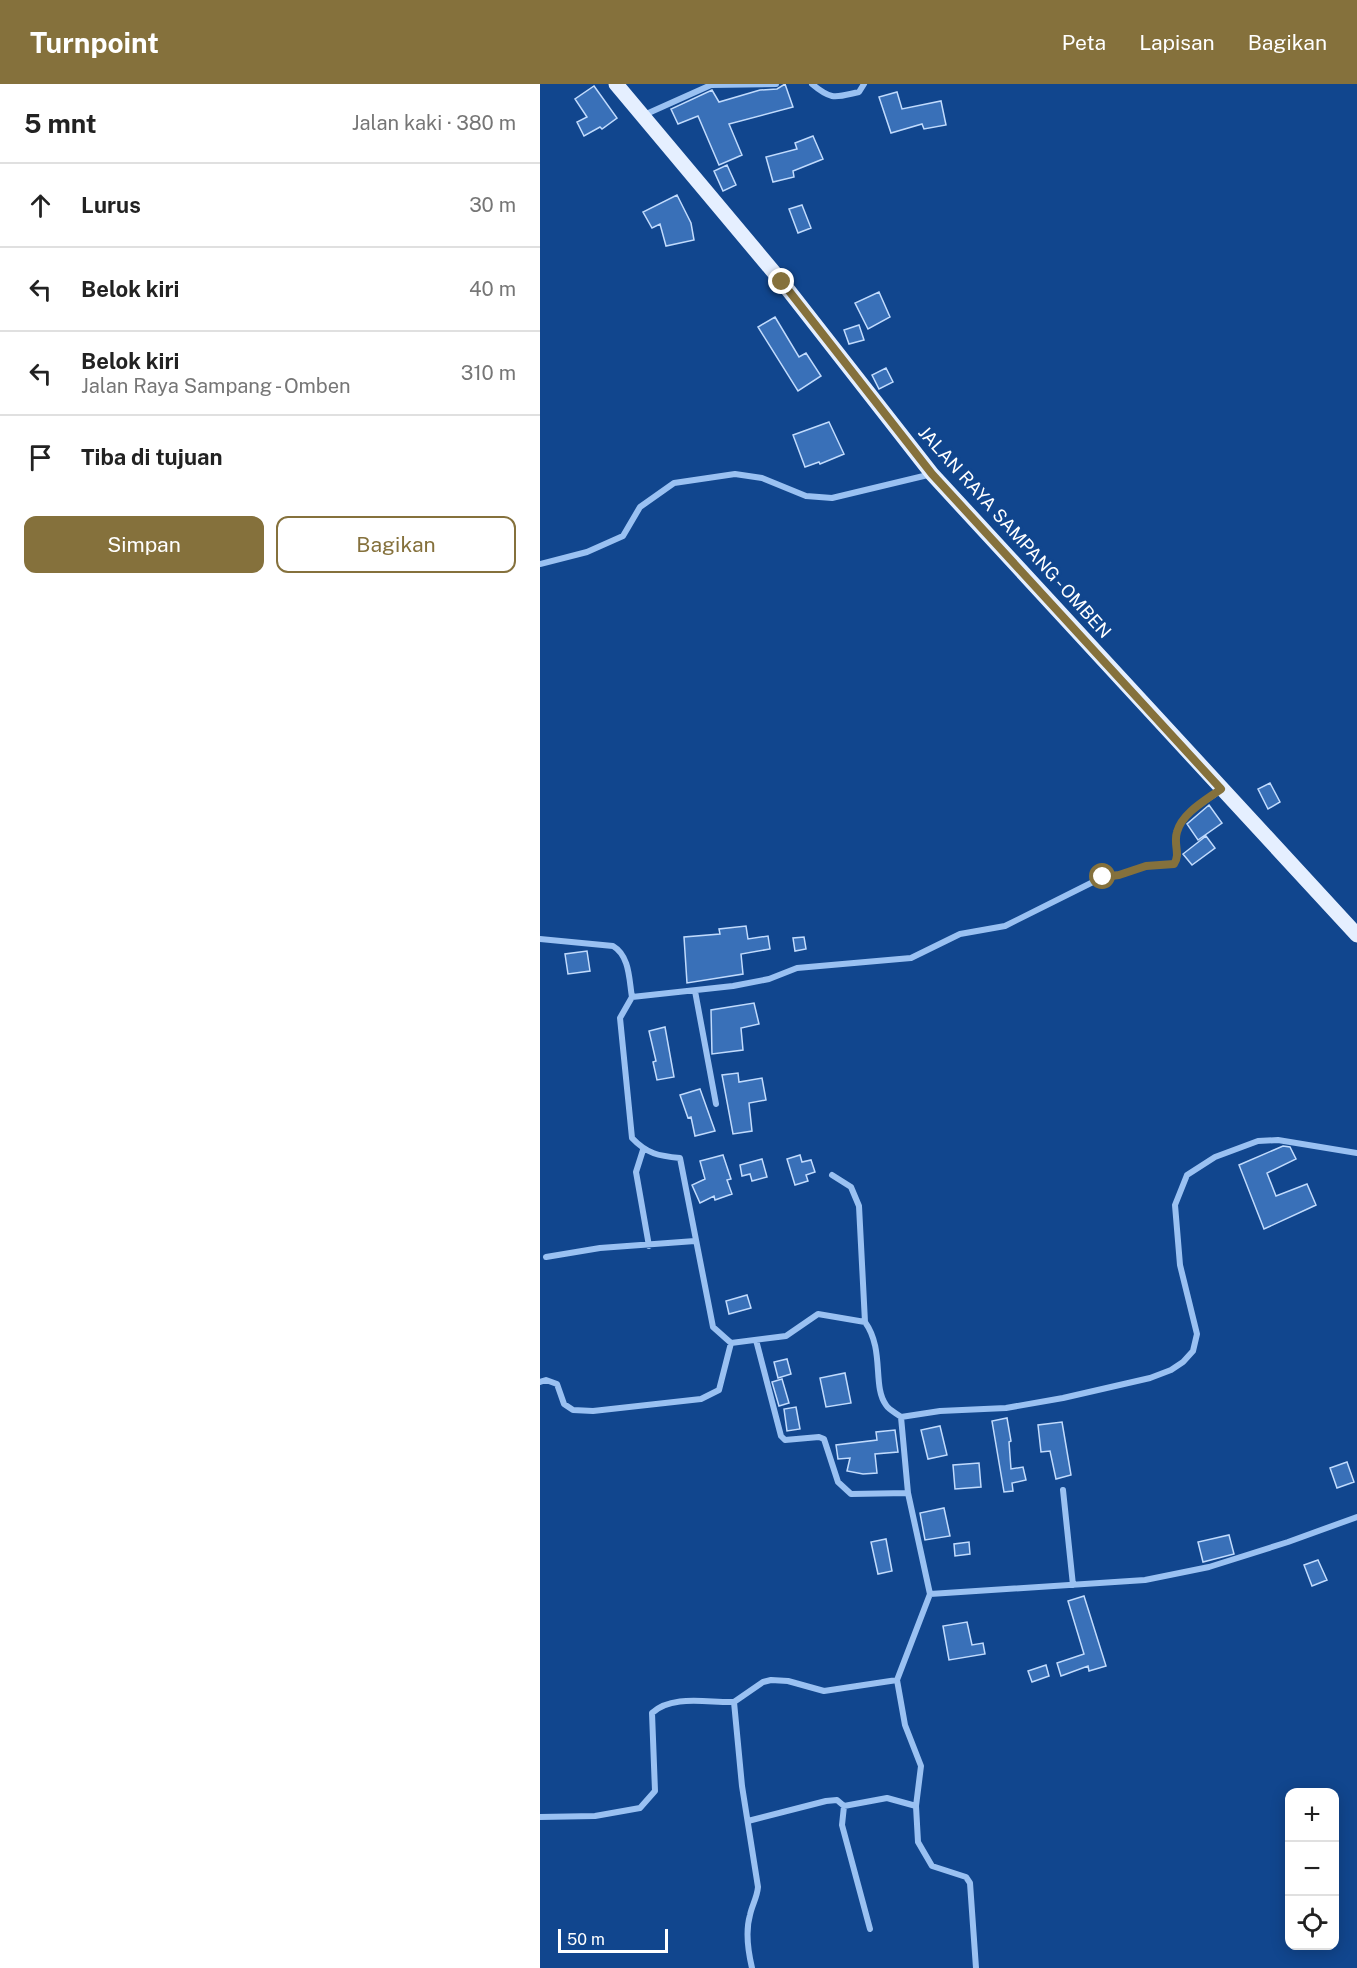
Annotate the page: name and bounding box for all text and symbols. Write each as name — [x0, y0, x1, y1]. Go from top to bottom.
text: Turnpoint — [30, 26, 159, 59]
text: Peta — [1062, 30, 1106, 55]
text: Lapisan — [1139, 30, 1215, 55]
text: Bagikan — [1248, 30, 1327, 55]
text: 5 mnt — [24, 108, 96, 139]
text: Jalan kaki · 380 m — [352, 111, 516, 135]
icon: ahead — [24, 189, 57, 222]
text: Lurus — [81, 192, 141, 218]
text: 30 m — [469, 193, 516, 217]
route end — [768, 268, 794, 294]
icon: left — [24, 273, 57, 306]
text: Belok kiri — [81, 276, 179, 302]
text: 40 m — [469, 277, 516, 301]
text: Belok kiri — [81, 348, 179, 374]
icon: left — [24, 357, 57, 390]
text: 310 m — [461, 361, 516, 385]
text: Jalan Raya Sampang - Omben — [81, 374, 351, 398]
street label: JALAN RAYA SAMPANG - OMBEN — [914, 422, 1116, 642]
icon: arrive — [24, 441, 57, 474]
text: Tiba di tujuan — [81, 444, 222, 470]
button: Simpan — [24, 516, 264, 573]
button: Bagikan — [276, 516, 516, 573]
route start — [1089, 863, 1115, 889]
map controls — [1285, 1788, 1339, 1950]
button: + — [1285, 1788, 1339, 1842]
button: − — [1285, 1842, 1339, 1896]
button: locate — [1285, 1896, 1339, 1950]
scale bar — [558, 1926, 668, 1954]
text: 50 m — [567, 1930, 605, 1949]

